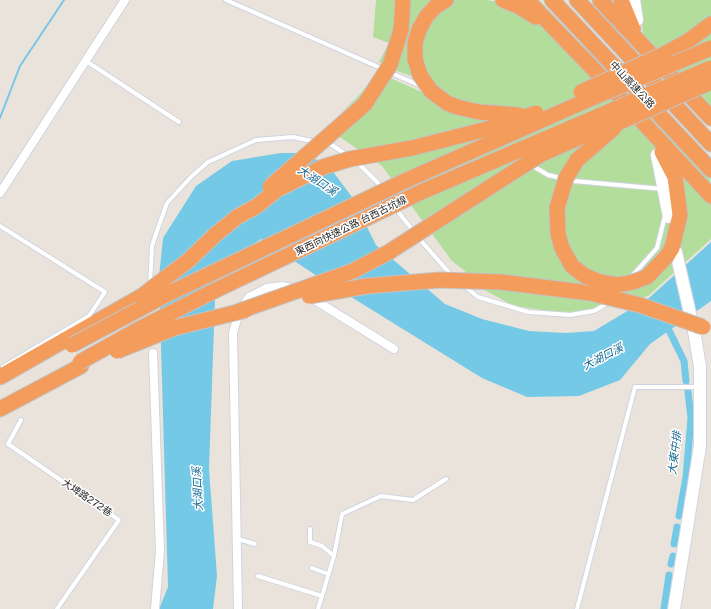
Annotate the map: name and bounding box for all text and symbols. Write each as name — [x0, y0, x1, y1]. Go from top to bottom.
street label: 中山高速公路 — [607, 59, 657, 111]
water label: 大湖口溪 — [295, 163, 339, 199]
street label: 東西向快速公路 台西古坑線 — [293, 194, 409, 258]
water label: 大湖口溪 — [580, 341, 626, 373]
water label: 大東中排 — [666, 430, 684, 476]
water label: 大湖口溪 — [190, 467, 206, 511]
street label: 大埤路272巷 — [60, 477, 114, 519]

